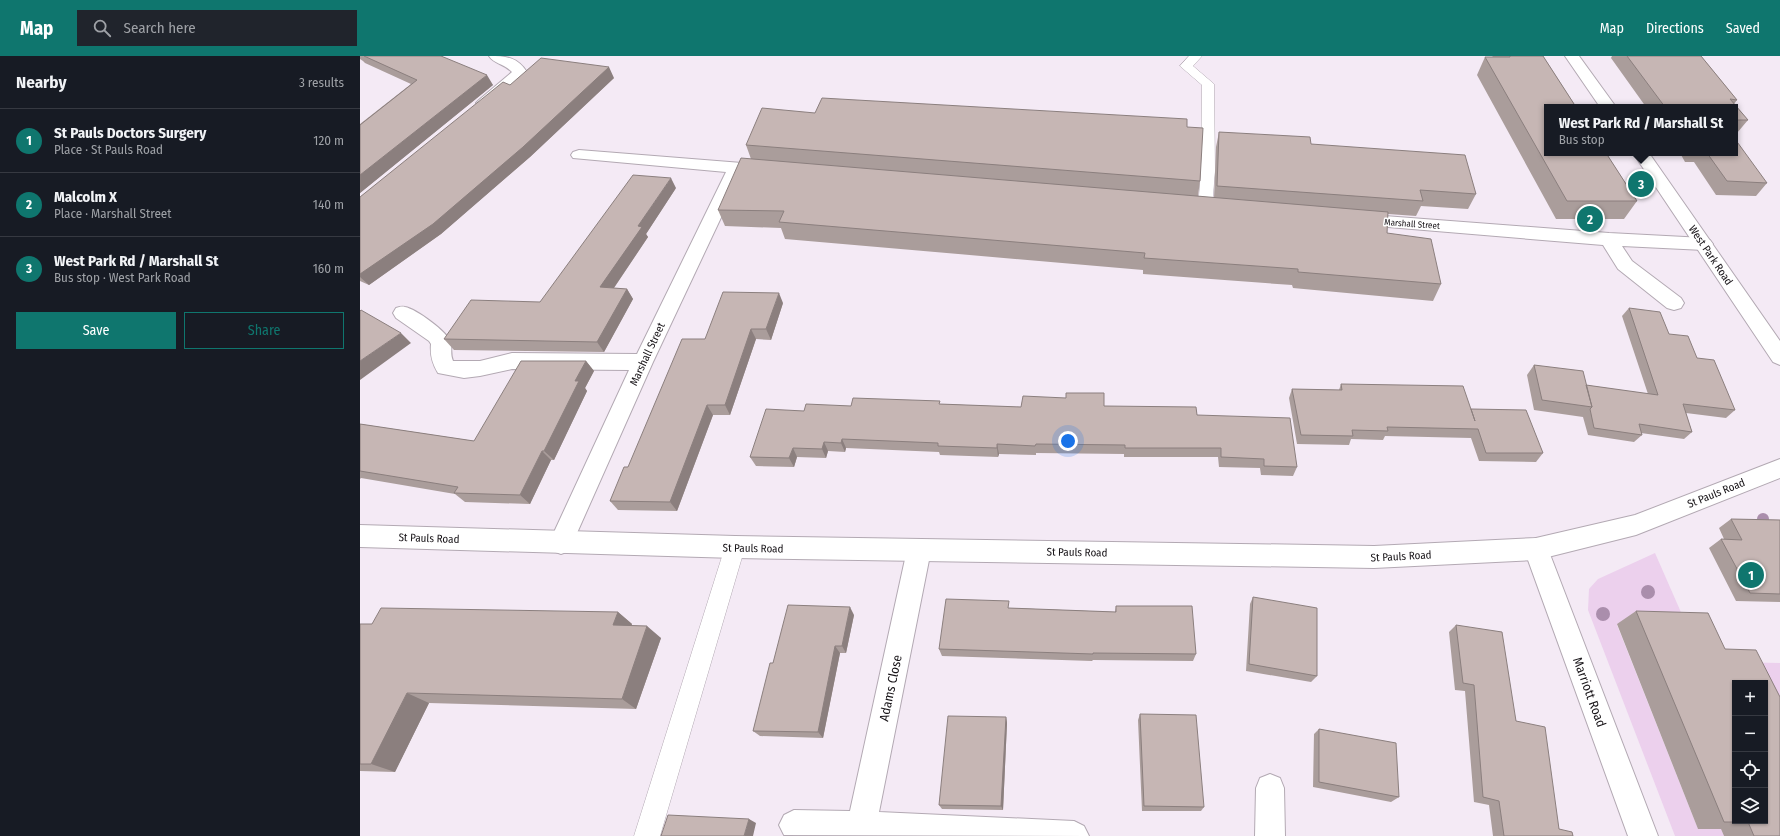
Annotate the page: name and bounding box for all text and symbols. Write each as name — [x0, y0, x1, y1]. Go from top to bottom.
search box — [77, 10, 357, 46]
text: Map — [20, 17, 53, 40]
icon: search — [91, 17, 113, 39]
text: Search here — [123, 19, 196, 37]
text: Map — [1600, 20, 1624, 37]
text: Directions — [1646, 20, 1704, 37]
text: Saved — [1726, 20, 1760, 37]
text: Nearby — [16, 72, 67, 93]
text: 3 results — [299, 75, 344, 90]
popup — [1544, 104, 1738, 156]
text: West Park Rd / Marshall St — [1559, 114, 1723, 132]
text: St Pauls Doctors Surgery — [54, 124, 206, 142]
text: Bus stop — [1559, 132, 1605, 147]
text: 1 — [26, 133, 32, 148]
text: 120 m — [313, 133, 344, 148]
text: Place · St Pauls Road — [54, 142, 163, 157]
pin: 3 — [1628, 169, 1654, 199]
text: Malcolm X — [54, 188, 117, 206]
text: 2 — [26, 197, 32, 212]
text: 140 m — [313, 197, 344, 212]
pin: 2 — [1577, 204, 1603, 234]
text: Place · Marshall Street — [54, 206, 172, 221]
street label: Marshall Street — [1384, 217, 1440, 231]
street label: West Park Road — [1686, 223, 1735, 288]
text: West Park Rd / Marshall St — [54, 252, 219, 270]
text: 3 — [26, 261, 32, 276]
text: 160 m — [313, 261, 344, 276]
text: Bus stop · West Park Road — [54, 270, 191, 285]
button: Save — [16, 312, 176, 349]
button: Share — [184, 312, 344, 349]
street label: Marshall Street — [627, 320, 668, 388]
your location — [1058, 431, 1078, 451]
street label: St Pauls Road — [1685, 476, 1747, 511]
street label: St Pauls Road — [398, 531, 460, 546]
street label: St Pauls Road — [722, 541, 784, 556]
street label: St Pauls Road — [1046, 545, 1108, 560]
street label: St Pauls Road — [1370, 548, 1432, 565]
pin: 1 — [1738, 560, 1764, 590]
street label: Adams Close — [876, 654, 905, 723]
street label: Marriott Road — [1570, 655, 1609, 729]
map controls — [1732, 680, 1768, 824]
button: + — [1732, 680, 1768, 716]
button: − — [1732, 716, 1768, 752]
button: locate — [1732, 752, 1768, 788]
button: layers — [1732, 788, 1768, 824]

